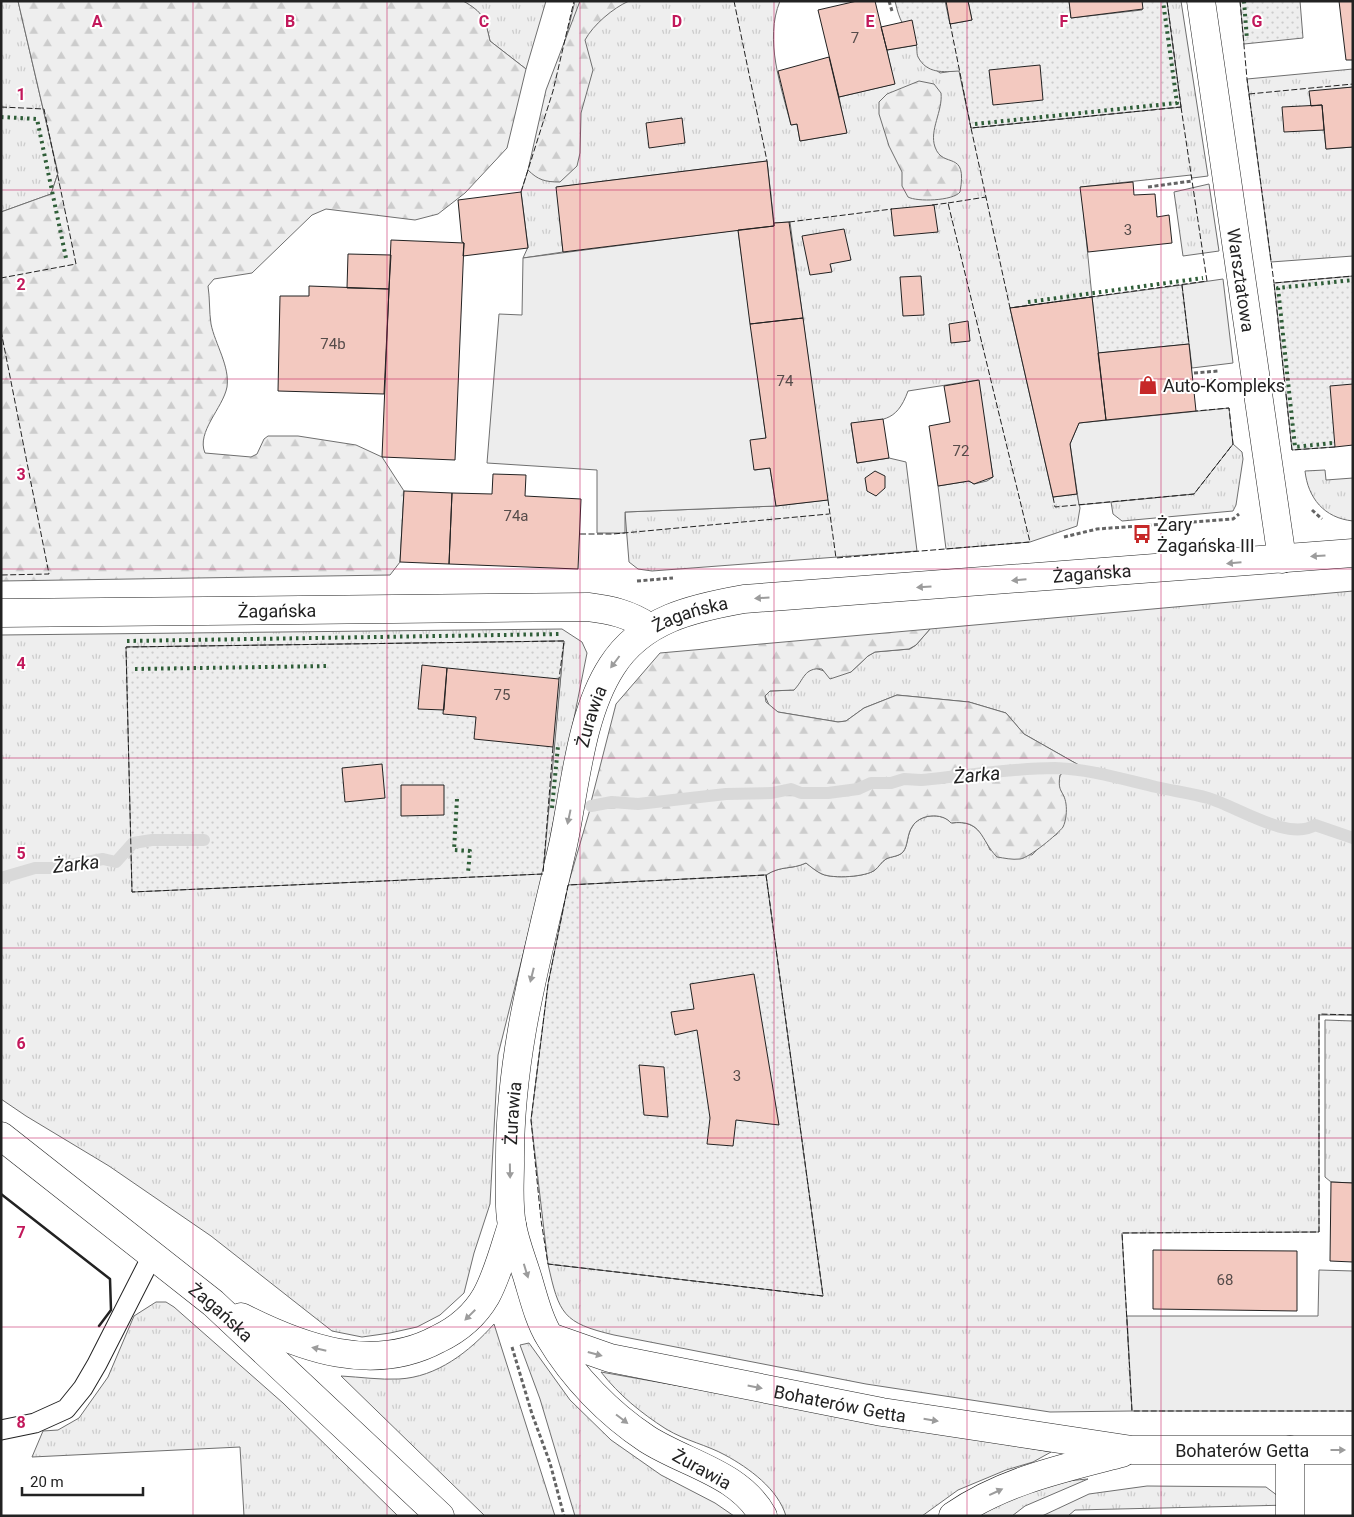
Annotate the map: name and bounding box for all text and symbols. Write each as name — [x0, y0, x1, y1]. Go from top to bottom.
text: A — [92, 12, 103, 31]
text: B — [285, 12, 295, 31]
text: C — [479, 12, 489, 31]
text: D — [672, 12, 682, 31]
text: E — [866, 12, 875, 31]
text: F — [1060, 12, 1069, 31]
text: G — [1252, 12, 1263, 31]
house number: 7 — [851, 29, 859, 47]
text: 1 — [16, 85, 26, 104]
house number: 3 — [1124, 221, 1132, 239]
street label: Warsztatowa — [1224, 227, 1259, 333]
text: 2 — [16, 275, 26, 294]
house number: 74b — [320, 335, 346, 353]
house number: 74 — [777, 372, 794, 390]
shop icon: Auto-Kompleks — [1137, 374, 1159, 396]
place label: Auto-Kompleks — [1163, 375, 1285, 396]
house number: 72 — [953, 442, 969, 460]
text: 3 — [16, 465, 26, 484]
house number: 74a — [503, 507, 529, 525]
place label: Żary Żagańska III — [1157, 514, 1255, 556]
bus stop icon: Żary Żagańska III — [1131, 523, 1153, 545]
one-way arrow — [1309, 552, 1325, 560]
street label: Żagańska — [1052, 559, 1132, 586]
one-way arrow — [1226, 559, 1242, 567]
one-way arrow — [1011, 576, 1027, 584]
one-way arrow — [915, 583, 931, 591]
street label: Żagańska — [648, 592, 730, 636]
one-way arrow — [753, 595, 769, 603]
street label: Żagańska — [238, 599, 316, 621]
text: 4 — [16, 654, 26, 673]
one-way arrow — [610, 655, 620, 669]
street label: Żurawia — [571, 682, 610, 749]
house number: 75 — [494, 686, 510, 704]
water label: Żarka — [952, 762, 1001, 789]
one-way arrow — [564, 809, 572, 825]
text: 5 — [16, 844, 26, 863]
water label: Żarka — [51, 850, 100, 878]
one-way arrow — [528, 968, 536, 983]
text: 6 — [16, 1034, 26, 1053]
house number: 3 — [733, 1067, 741, 1085]
street label: Żurawia — [500, 1080, 525, 1145]
one-way arrow — [506, 1163, 514, 1179]
text: 7 — [16, 1223, 26, 1242]
one-way arrow — [523, 1264, 530, 1279]
house number: 68 — [1217, 1271, 1233, 1289]
street label: Żagańska — [185, 1278, 258, 1346]
one-way arrow — [464, 1309, 476, 1321]
one-way arrow — [312, 1345, 327, 1353]
one-way arrow — [588, 1351, 603, 1359]
street label: Bohaterów Getta — [772, 1380, 908, 1426]
one-way arrow — [747, 1383, 763, 1391]
text: 8 — [16, 1413, 26, 1432]
one-way arrow — [615, 1414, 629, 1424]
one-way arrow — [924, 1416, 940, 1424]
street label: Bohaterów Getta — [1175, 1440, 1309, 1461]
street label: Żurawia — [669, 1444, 735, 1494]
one-way arrow — [1331, 1446, 1347, 1454]
scale bar — [22, 1464, 144, 1496]
text: 20 m — [30, 1473, 64, 1491]
one-way arrow — [989, 1487, 1003, 1495]

